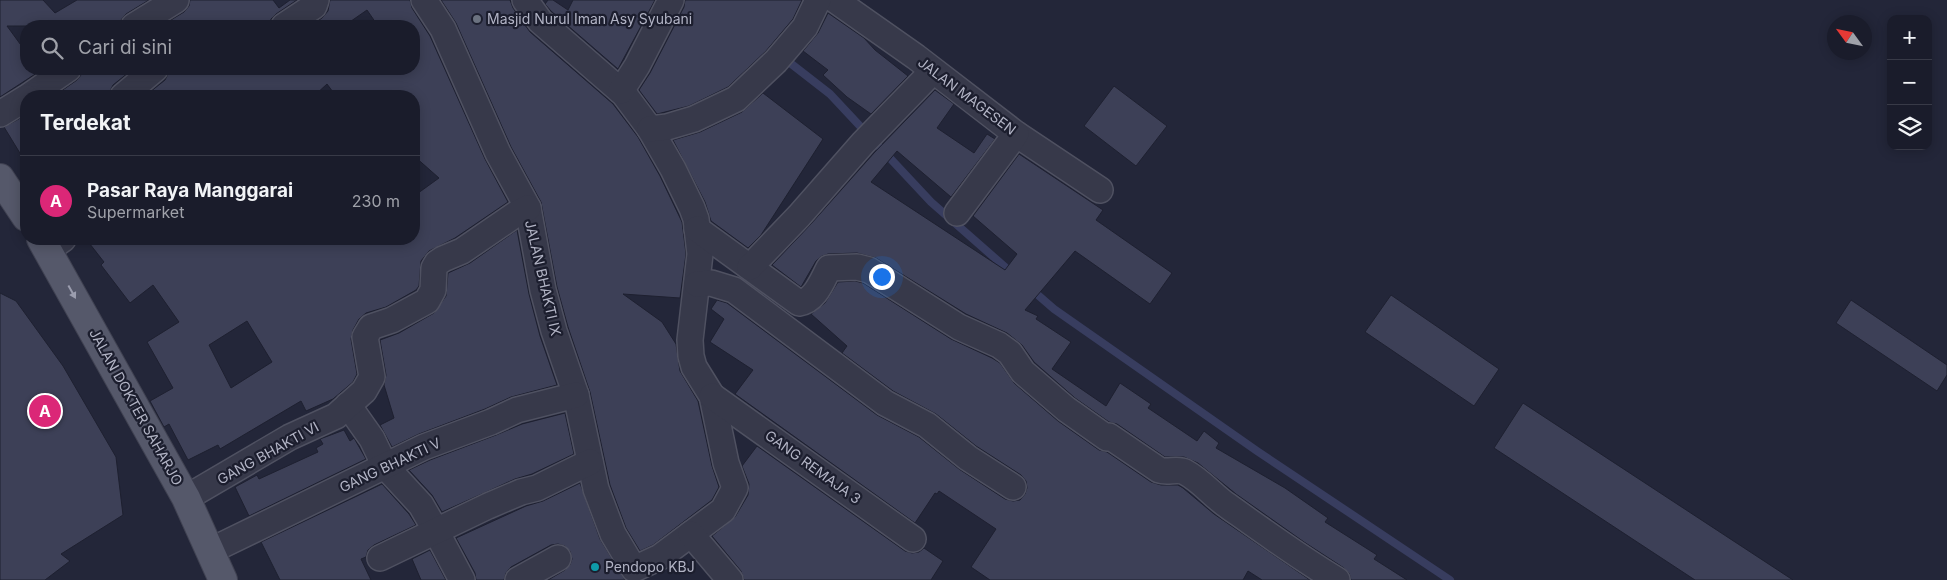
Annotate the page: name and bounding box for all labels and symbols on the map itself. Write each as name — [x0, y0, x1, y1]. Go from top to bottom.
place label: Masjid Nurul Iman Asy Syubani — [487, 10, 692, 27]
marker: Masjid Nurul Iman Asy Syubani — [471, 13, 483, 25]
north arrow — [1827, 15, 1872, 60]
street label: JALAN MAGESEN — [915, 53, 1020, 138]
street label: JALAN BHAKTI IX — [522, 218, 565, 338]
your location — [869, 264, 895, 290]
one-way arrow — [68, 285, 76, 299]
street label: JALAN DOKTER SAHARJO — [86, 325, 187, 488]
pin: A — [29, 392, 61, 430]
street label: GANG BHAKTI VI — [214, 418, 322, 488]
street label: GANG REMAJA 3 — [762, 426, 865, 507]
street label: GANG BHAKTI V — [336, 434, 443, 495]
place label: Pendopo KBJ — [605, 558, 695, 575]
marker: Pendopo KBJ — [589, 561, 601, 573]

